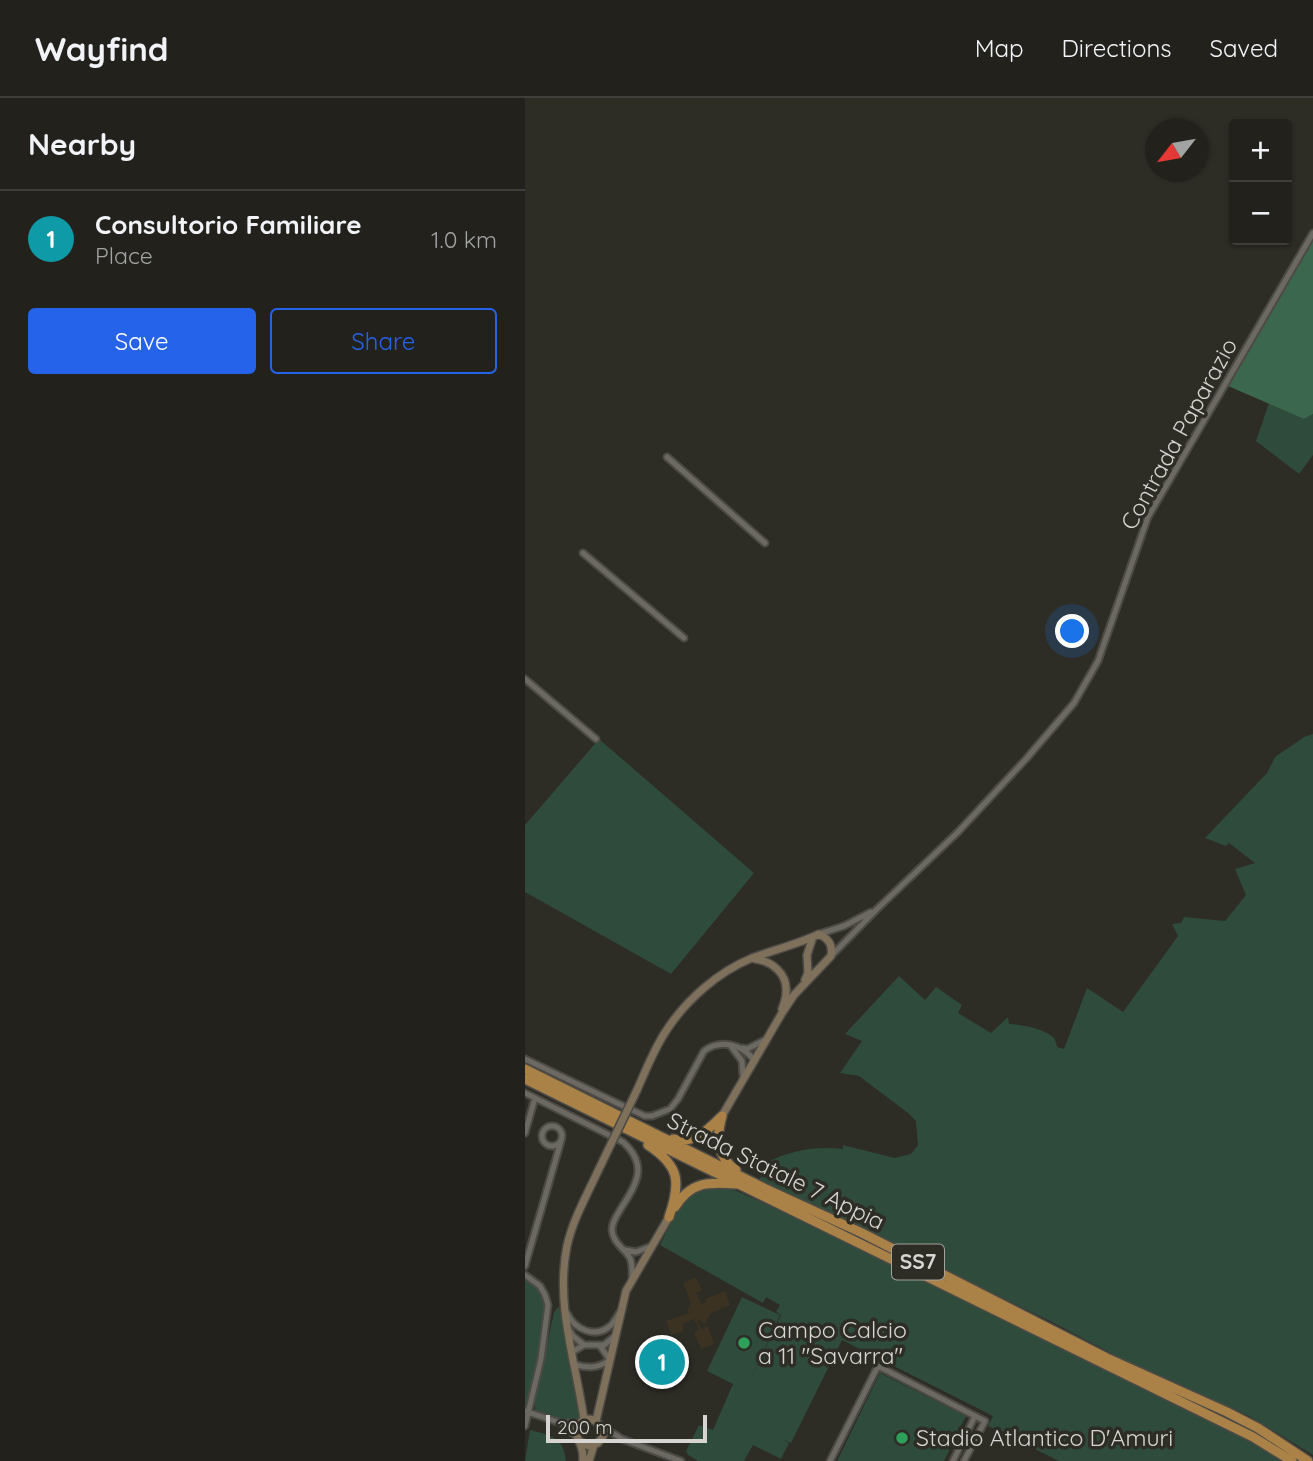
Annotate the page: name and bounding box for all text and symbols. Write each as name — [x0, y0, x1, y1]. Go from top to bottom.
text: Wayfind — [35, 28, 169, 69]
text: Map — [975, 33, 1024, 63]
text: Directions — [1062, 33, 1172, 63]
text: Saved — [1210, 33, 1278, 63]
north arrow — [1145, 119, 1208, 182]
map controls — [1229, 119, 1292, 245]
button: + — [1229, 119, 1292, 182]
text: Nearby — [28, 125, 136, 163]
button: − — [1229, 182, 1292, 245]
text: Consultorio Familiare — [95, 208, 361, 241]
text: 1 — [47, 225, 55, 254]
text: 1.0 km — [431, 225, 497, 254]
text: Place — [95, 241, 153, 270]
button: Save — [28, 308, 256, 374]
button: Share — [270, 308, 497, 374]
street label: Contrada Paparazio — [1114, 333, 1243, 535]
your location — [1055, 614, 1089, 648]
street label: Strada Statale 7 Appia — [663, 1105, 889, 1236]
road number: SS7 — [892, 1244, 944, 1280]
place label: Campo Calcio a 11 "Savarra" — [758, 1315, 907, 1370]
marker: Campo Calcio a 11 "Savarra" — [736, 1335, 752, 1351]
pin: 1 — [639, 1336, 685, 1388]
scale bar — [546, 1412, 707, 1444]
text: 200 m — [557, 1415, 613, 1439]
place label: Stadio Atlantico D'Amuri — [916, 1423, 1173, 1452]
marker: Stadio Atlantico D'Amuri — [894, 1430, 910, 1446]

